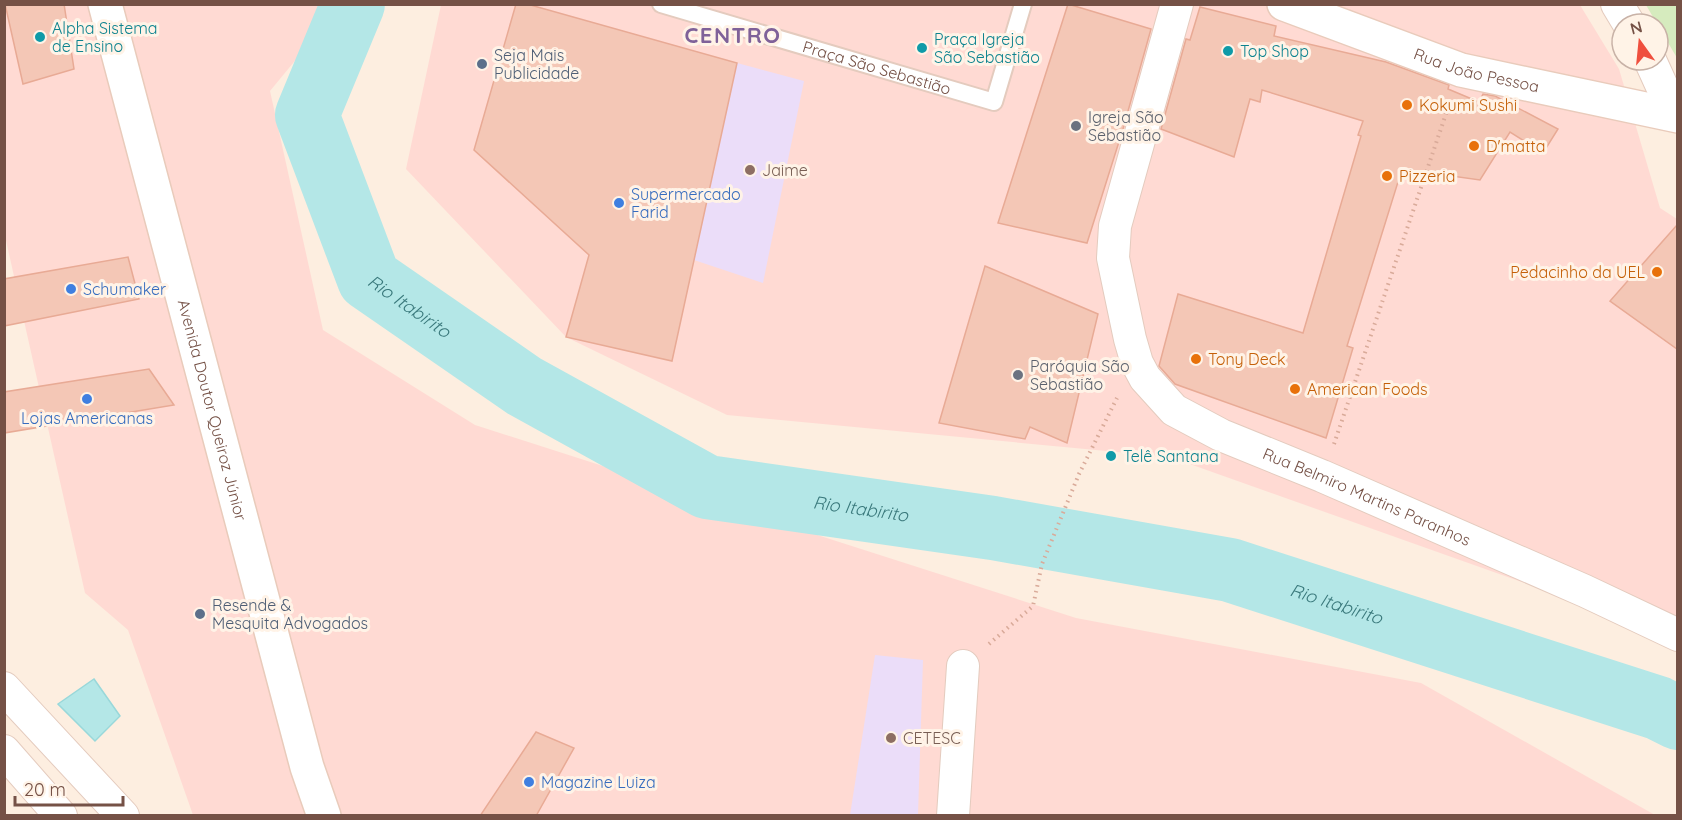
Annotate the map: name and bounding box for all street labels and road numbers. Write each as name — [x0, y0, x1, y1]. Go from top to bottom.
street label: Praça São Sebastião — [800, 36, 953, 99]
street label: Rua João Pessoa — [1411, 43, 1541, 96]
street label: Avenida Doutor Queiroz Júnior — [174, 297, 251, 523]
street label: Rua Belmiro Martins Paranhos — [1260, 443, 1474, 550]

